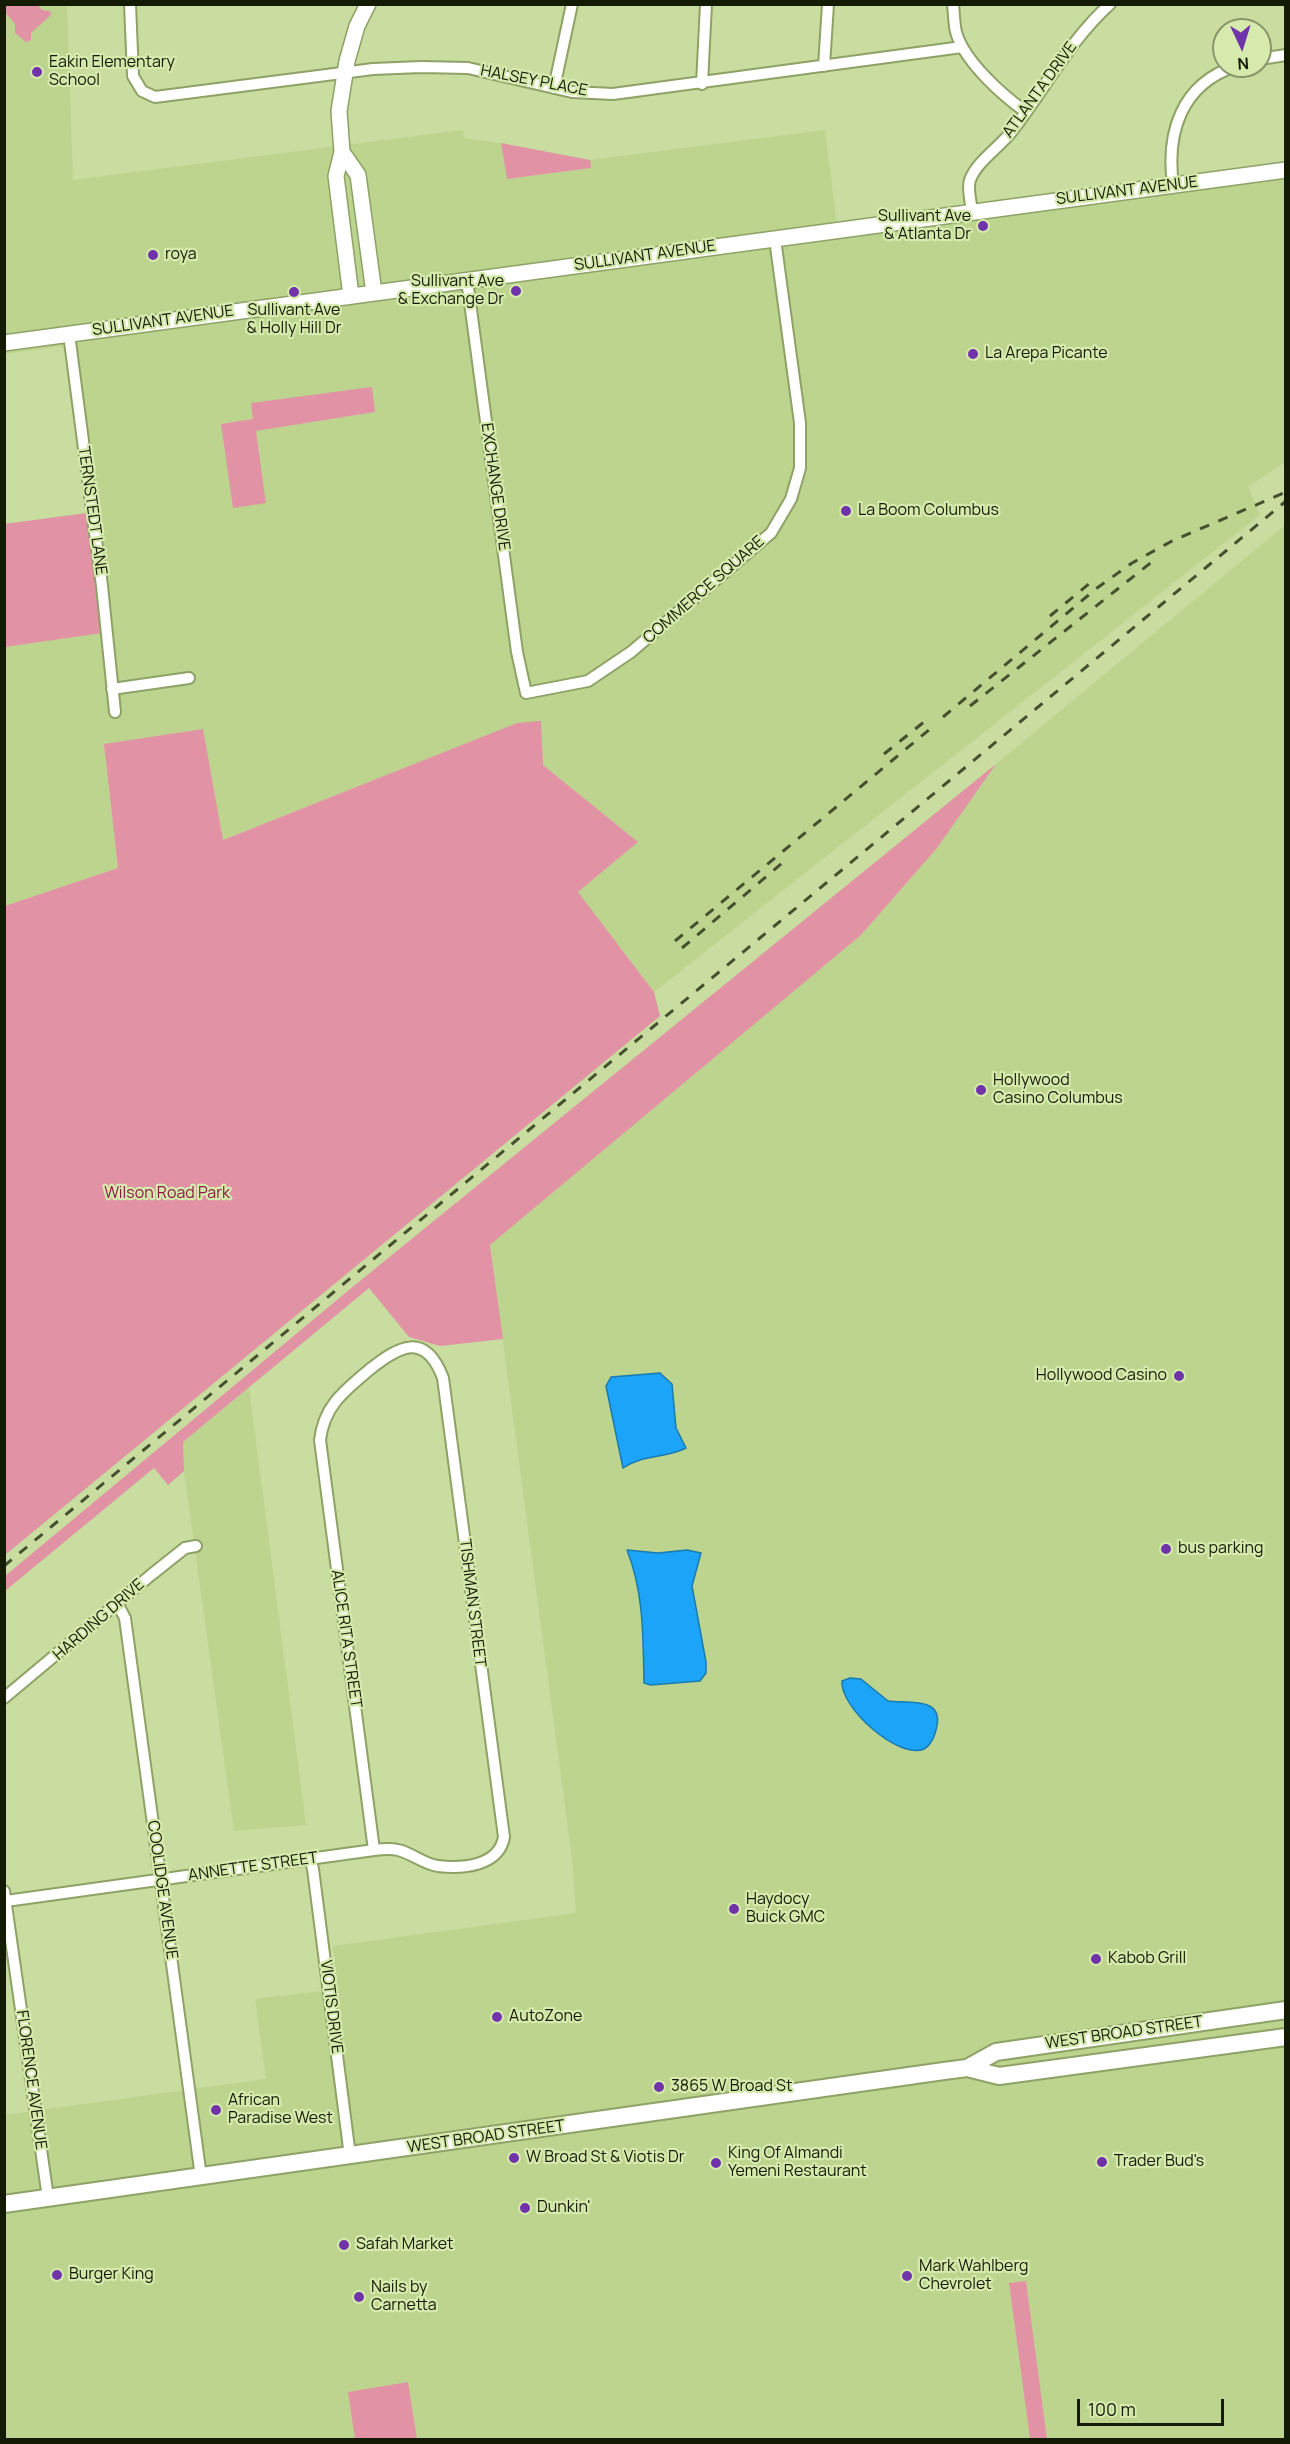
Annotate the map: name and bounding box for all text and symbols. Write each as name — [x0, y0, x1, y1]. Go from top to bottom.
north arrow — [1212, 18, 1272, 78]
street label: ATLANTA DRIVE — [999, 38, 1081, 142]
place label: Eakin Elementary School — [49, 53, 175, 91]
text: N — [1237, 53, 1250, 75]
street label: HALSEY PLACE — [479, 61, 589, 101]
marker: Eakin Elementary School — [30, 65, 44, 79]
street label: SULLIVANT AVENUE — [1055, 173, 1199, 209]
place label: Sullivant Ave & Atlanta Dr — [878, 207, 971, 245]
marker: Sullivant Ave & Atlanta Dr — [976, 219, 990, 233]
street label: SULLIVANT AVENUE — [573, 237, 717, 275]
place label: roya — [165, 245, 197, 265]
marker: roya — [146, 248, 160, 262]
place label: Sullivant Ave & Exchange Dr — [398, 272, 504, 310]
marker: Sullivant Ave & Exchange Dr — [509, 284, 523, 298]
marker: Sullivant Ave & Holly Hill Dr — [287, 285, 301, 299]
place label: Sullivant Ave & Holly Hill Dr — [246, 301, 342, 339]
street label: SULLIVANT AVENUE — [91, 302, 235, 340]
place label: La Arepa Picante — [985, 344, 1108, 364]
marker: La Arepa Picante — [966, 347, 980, 361]
street label: EXCHANGE DRIVE — [477, 422, 513, 552]
street label: TERNSTEDT LANE — [73, 445, 111, 577]
place label: La Boom Columbus — [858, 501, 999, 521]
marker: La Boom Columbus — [839, 504, 853, 518]
street label: COMMERCE SQUARE — [639, 532, 769, 648]
place label: Hollywood Casino Columbus — [993, 1071, 1123, 1109]
marker: Hollywood Casino Columbus — [974, 1083, 988, 1097]
park label: Wilson Road Park — [104, 1184, 230, 1204]
place label: Hollywood Casino — [1036, 1366, 1167, 1386]
marker: Hollywood Casino — [1172, 1369, 1186, 1383]
street label: TISHMAN STREET — [455, 1538, 489, 1668]
place label: bus parking — [1178, 1539, 1263, 1559]
marker: bus parking — [1159, 1542, 1173, 1556]
street label: ALICE RITA STREET — [327, 1569, 365, 1709]
street label: HARDING DRIVE — [50, 1575, 148, 1665]
street label: COOLIDGE AVENUE — [143, 1819, 181, 1961]
street label: ANNETTE STREET — [187, 1848, 319, 1886]
place label: Haydocy Buick GMC — [746, 1890, 825, 1928]
marker: Haydocy Buick GMC — [727, 1902, 741, 1916]
place label: Kabob Grill — [1108, 1949, 1186, 1969]
marker: Kabob Grill — [1089, 1952, 1103, 1966]
street label: VIOTIS DRIVE — [316, 1959, 346, 2055]
place label: AutoZone — [509, 2007, 582, 2027]
street label: FLORENCE AVENUE — [12, 2009, 50, 2151]
marker: AutoZone — [490, 2010, 504, 2024]
street label: WEST BROAD STREET — [1044, 2012, 1204, 2054]
place label: 3865 W Broad St — [671, 2077, 792, 2097]
marker: 3865 W Broad St — [652, 2080, 666, 2094]
place label: African Paradise West — [228, 2091, 333, 2129]
marker: African Paradise West — [209, 2103, 223, 2117]
street label: WEST BROAD STREET — [406, 2116, 566, 2158]
place label: King Of Almandi Yemeni Restaurant — [728, 2144, 867, 2182]
place label: W Broad St & Viotis Dr — [526, 2148, 685, 2168]
marker: W Broad St & Viotis Dr — [507, 2151, 521, 2165]
place label: Trader Bud's — [1114, 2152, 1204, 2172]
marker: Trader Bud's — [1095, 2155, 1109, 2169]
marker: King Of Almandi Yemeni Restaurant — [709, 2156, 723, 2170]
place label: Dunkin' — [537, 2198, 591, 2218]
marker: Dunkin' — [518, 2201, 532, 2215]
place label: Safah Market — [356, 2235, 453, 2255]
marker: Safah Market — [337, 2238, 351, 2252]
place label: Mark Wahlberg Chevrolet — [919, 2257, 1028, 2295]
place label: Burger King — [69, 2265, 154, 2285]
marker: Burger King — [50, 2268, 64, 2282]
marker: Mark Wahlberg Chevrolet — [900, 2269, 914, 2283]
place label: Nails by Carnetta — [371, 2278, 437, 2316]
marker: Nails by Carnetta — [352, 2290, 366, 2304]
scale bar — [1080, 2387, 1227, 2425]
text: 100 m — [1088, 2397, 1136, 2421]

